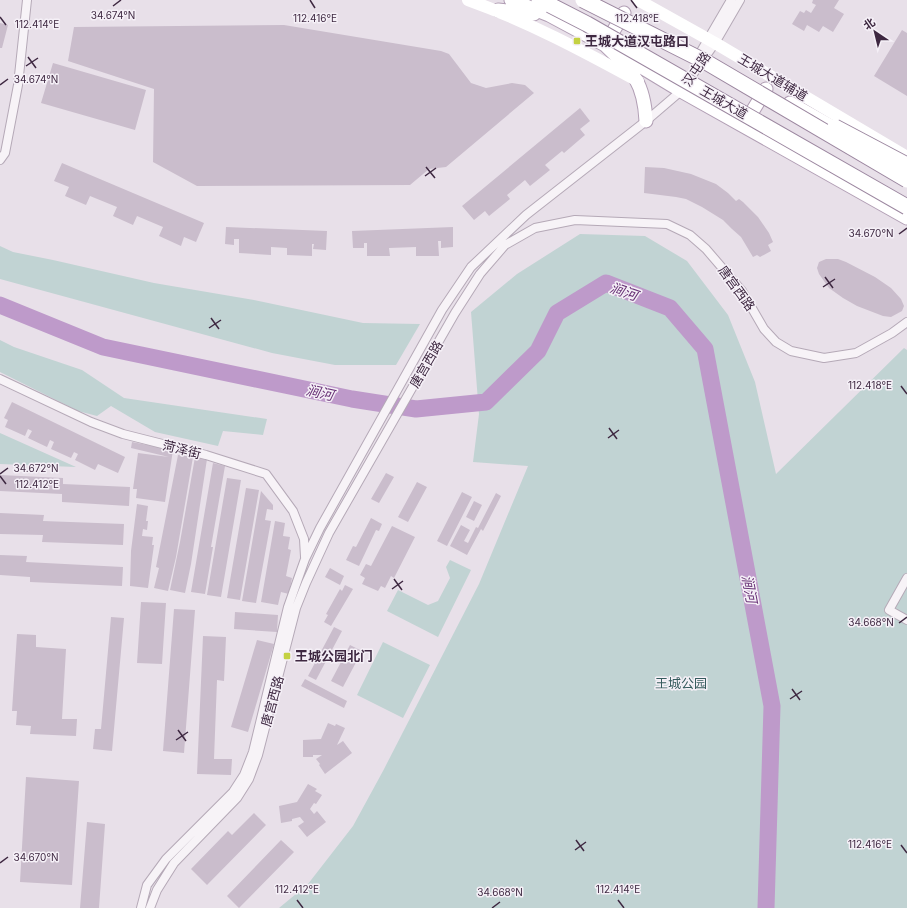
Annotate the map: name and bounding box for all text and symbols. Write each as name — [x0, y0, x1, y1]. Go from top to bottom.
text: 34.674°N — [91, 9, 135, 21]
text: 112.416°E — [293, 12, 337, 24]
text: 112.418°E — [615, 12, 659, 24]
north arrow — [855, 12, 895, 52]
text: 北 — [861, 15, 878, 33]
text: 112.414°E — [15, 18, 59, 30]
place label: 王城大道汉屯路口 — [585, 33, 689, 49]
marker: 王城大道汉屯路口 — [572, 36, 582, 46]
street label: 汉屯路 — [678, 48, 714, 90]
street label: 王城大道辅道 — [735, 50, 811, 104]
text: 34.674°N — [14, 73, 58, 85]
street label: 王城大道 — [697, 82, 751, 122]
text: 34.670°N — [848, 227, 894, 239]
street label: 唐宫西路 — [715, 262, 759, 314]
water label: 涧河 — [608, 278, 643, 305]
street label: 唐宫西路 — [406, 337, 446, 391]
text: 112.418°E — [848, 379, 892, 391]
water label: 涧河 — [305, 381, 338, 404]
street label: 菏泽街 — [161, 437, 203, 461]
text: 34.672°N — [14, 462, 58, 474]
text: 112.412°E — [15, 478, 59, 490]
water label: 涧河 — [739, 574, 762, 607]
text: 34.668°N — [848, 616, 894, 628]
place label: 王城公园北门 — [295, 648, 373, 664]
marker: 王城公园北门 — [282, 651, 292, 661]
street label: 唐宫西路 — [258, 674, 286, 728]
park label: 王城公园 — [655, 675, 707, 691]
text: 112.416°E — [848, 838, 892, 850]
text: 34.670°N — [13, 851, 59, 863]
text: 112.412°E — [275, 883, 319, 895]
text: 112.414°E — [596, 883, 640, 895]
text: 34.668°N — [477, 886, 523, 898]

